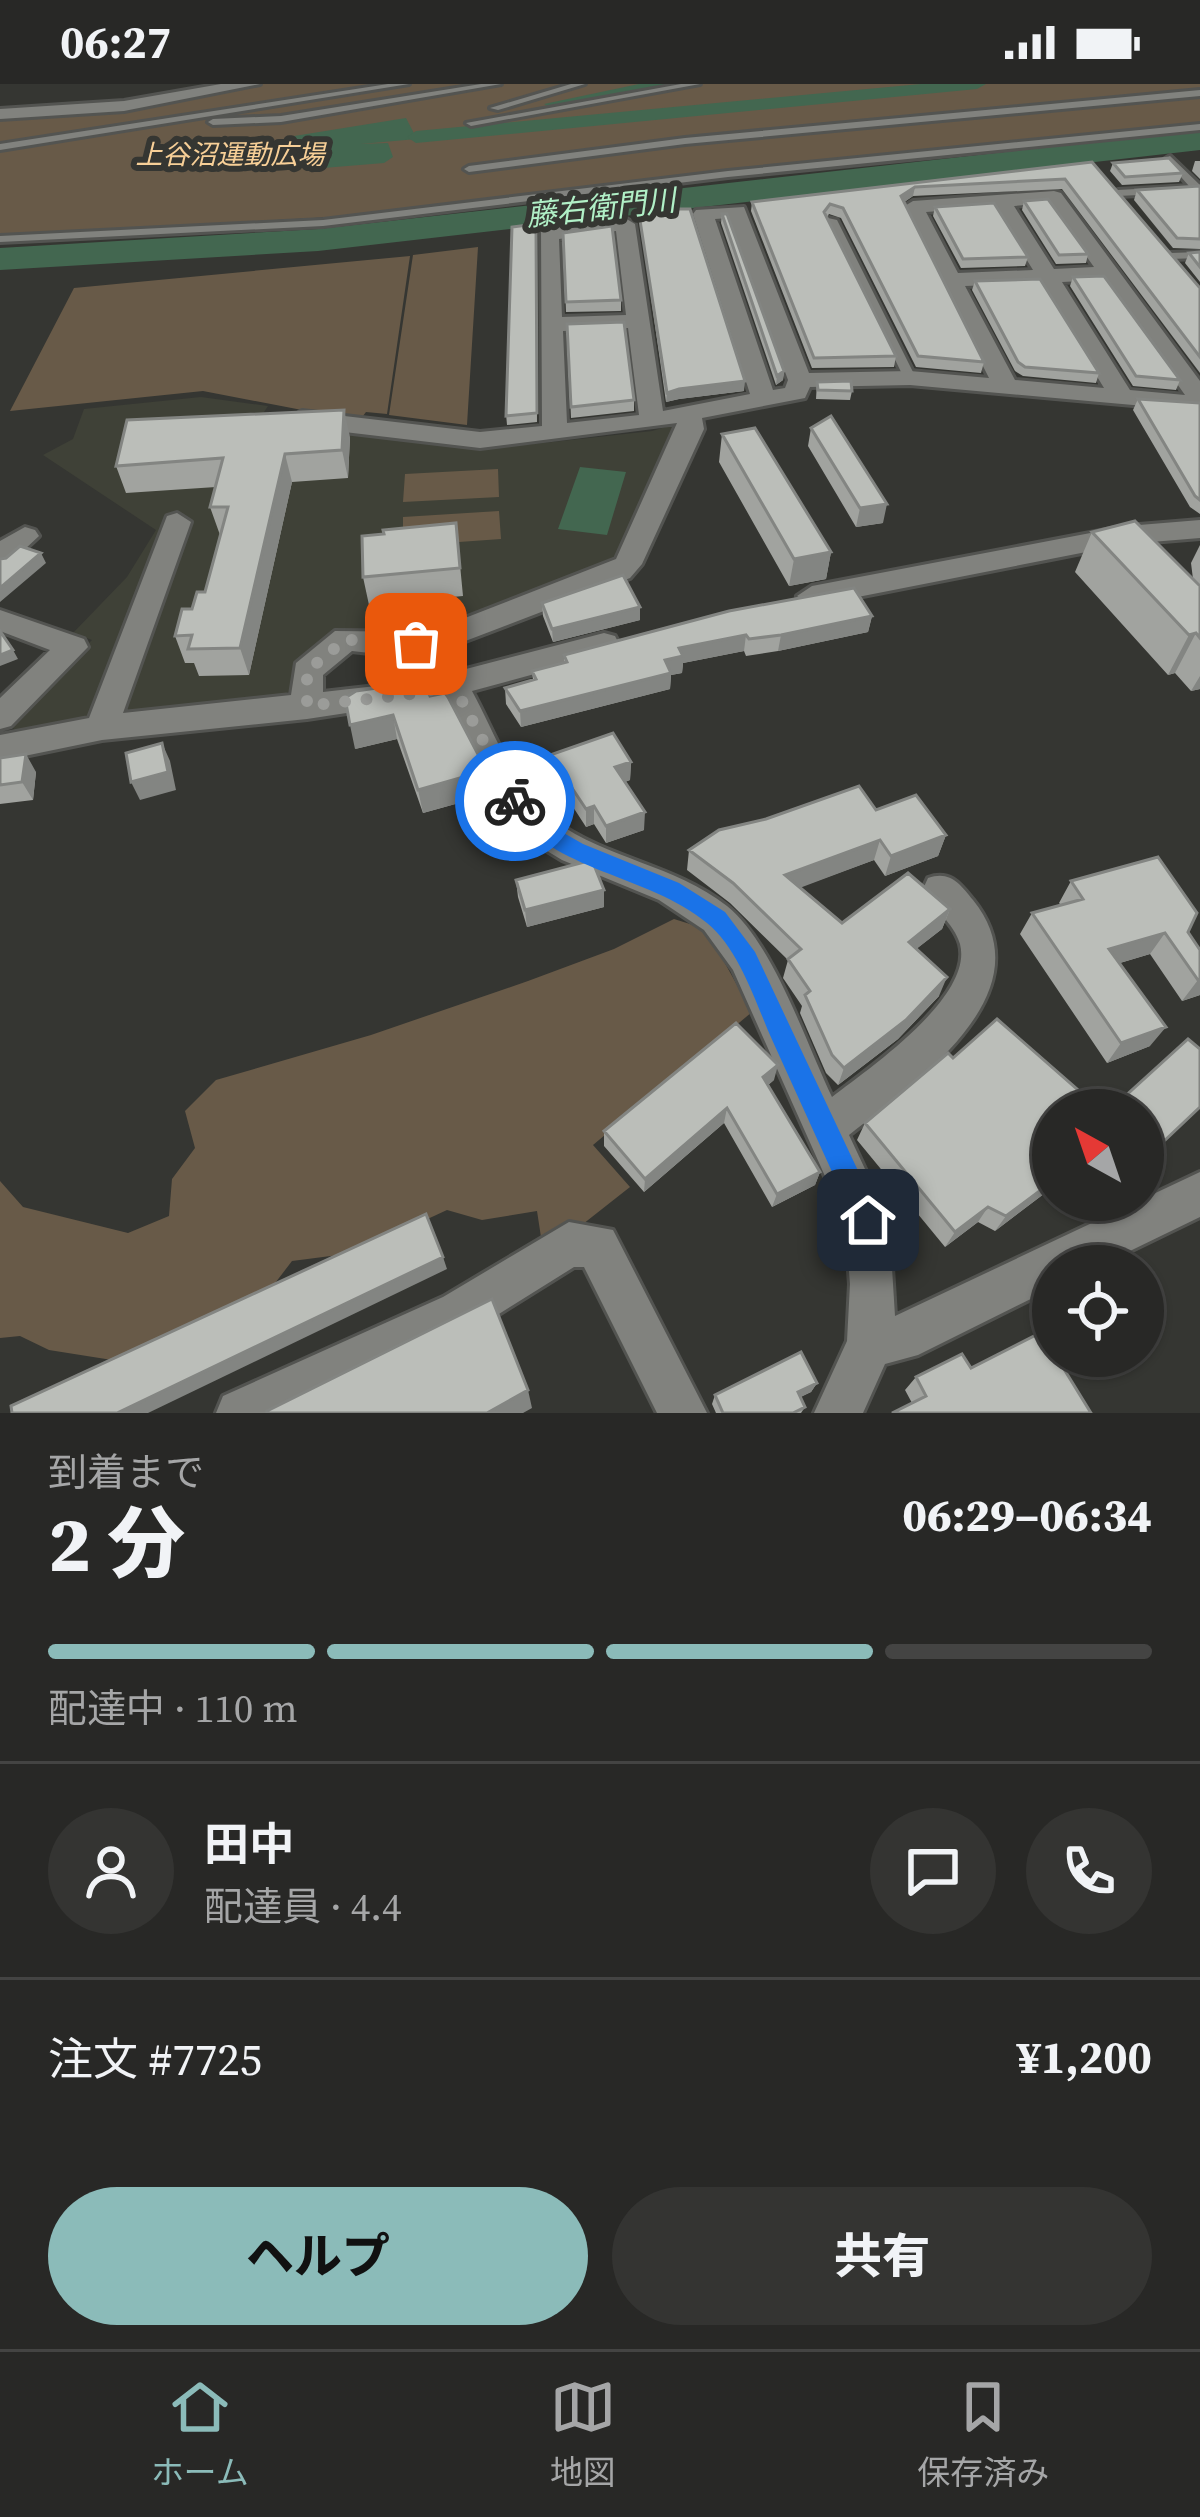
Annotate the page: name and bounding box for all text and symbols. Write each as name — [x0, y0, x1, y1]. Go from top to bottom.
text: 06:27 — [60, 11, 171, 73]
park label: 上谷沼運動広場 — [136, 136, 327, 173]
water label: 藤右衛門川 — [524, 179, 681, 236]
pin — [365, 593, 467, 695]
icon: bag — [383, 611, 449, 677]
courier — [455, 741, 575, 861]
icon: bike — [482, 768, 548, 834]
north arrow — [1032, 1089, 1164, 1221]
map controls — [1032, 1089, 1164, 1377]
pin — [817, 1169, 919, 1271]
icon: home — [835, 1187, 901, 1253]
button: locate — [1032, 1245, 1164, 1377]
text: 到着まで — [48, 1446, 204, 1499]
text: 06:29–06:34 — [902, 1484, 1152, 1546]
text: 2 分 — [48, 1490, 185, 1597]
text: 配達中 · 110 m — [48, 1682, 298, 1735]
button: person — [48, 1808, 174, 1934]
button: chat — [870, 1808, 996, 1934]
button: phone — [1026, 1808, 1152, 1934]
text: 田中 — [204, 1813, 294, 1875]
text: 配達員 · 4.4 — [204, 1880, 402, 1933]
text: ¥1,200 — [1017, 2026, 1152, 2088]
text: 注文 #7725 — [48, 2028, 262, 2090]
button: ヘルプ — [48, 2187, 588, 2325]
button: 共有 — [612, 2187, 1152, 2325]
tab: ホーム — [151, 2374, 249, 2495]
tab: 地図 — [550, 2374, 616, 2495]
tab: 保存済み — [917, 2374, 1049, 2495]

